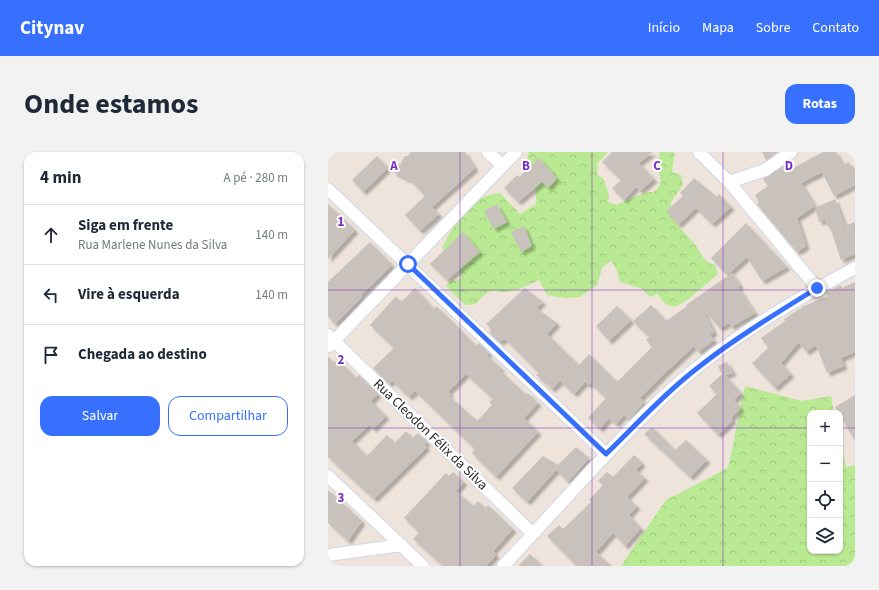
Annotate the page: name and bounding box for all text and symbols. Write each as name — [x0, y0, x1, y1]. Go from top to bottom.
text: Citynav — [20, 15, 84, 42]
text: Início — [648, 18, 680, 38]
text: Mapa — [702, 18, 734, 38]
text: Sobre — [756, 18, 790, 38]
text: Contato — [812, 18, 859, 38]
text: Onde estamos — [24, 84, 198, 124]
button: Rotas — [785, 84, 855, 124]
text: A — [389, 157, 398, 175]
text: B — [522, 157, 530, 175]
text: C — [653, 157, 661, 175]
text: D — [785, 157, 793, 175]
text: 4 min — [40, 166, 81, 190]
text: A pé · 280 m — [223, 169, 288, 187]
text: 1 — [338, 213, 345, 231]
text: Siga em frente — [78, 215, 173, 236]
icon: ahead — [40, 224, 62, 246]
text: 140 m — [255, 226, 288, 244]
text: Rua Marlene Nunes da Silva — [78, 236, 227, 254]
route start — [399, 255, 417, 273]
route end — [808, 279, 826, 297]
icon: left — [40, 284, 62, 306]
text: Vire à esquerda — [78, 284, 180, 305]
text: 140 m — [255, 286, 288, 304]
icon: arrive — [40, 344, 62, 366]
text: Chegada ao destino — [78, 344, 207, 365]
text: 2 — [338, 351, 345, 369]
street label: Rua Cleodon Félix da Silva — [369, 375, 492, 495]
button: Salvar — [40, 396, 160, 436]
button: Compartilhar — [168, 396, 288, 436]
map controls — [807, 410, 843, 554]
button: + — [807, 410, 843, 446]
button: − — [807, 446, 843, 482]
button: locate — [807, 482, 843, 518]
text: 3 — [338, 489, 345, 507]
button: layers — [807, 518, 843, 554]

